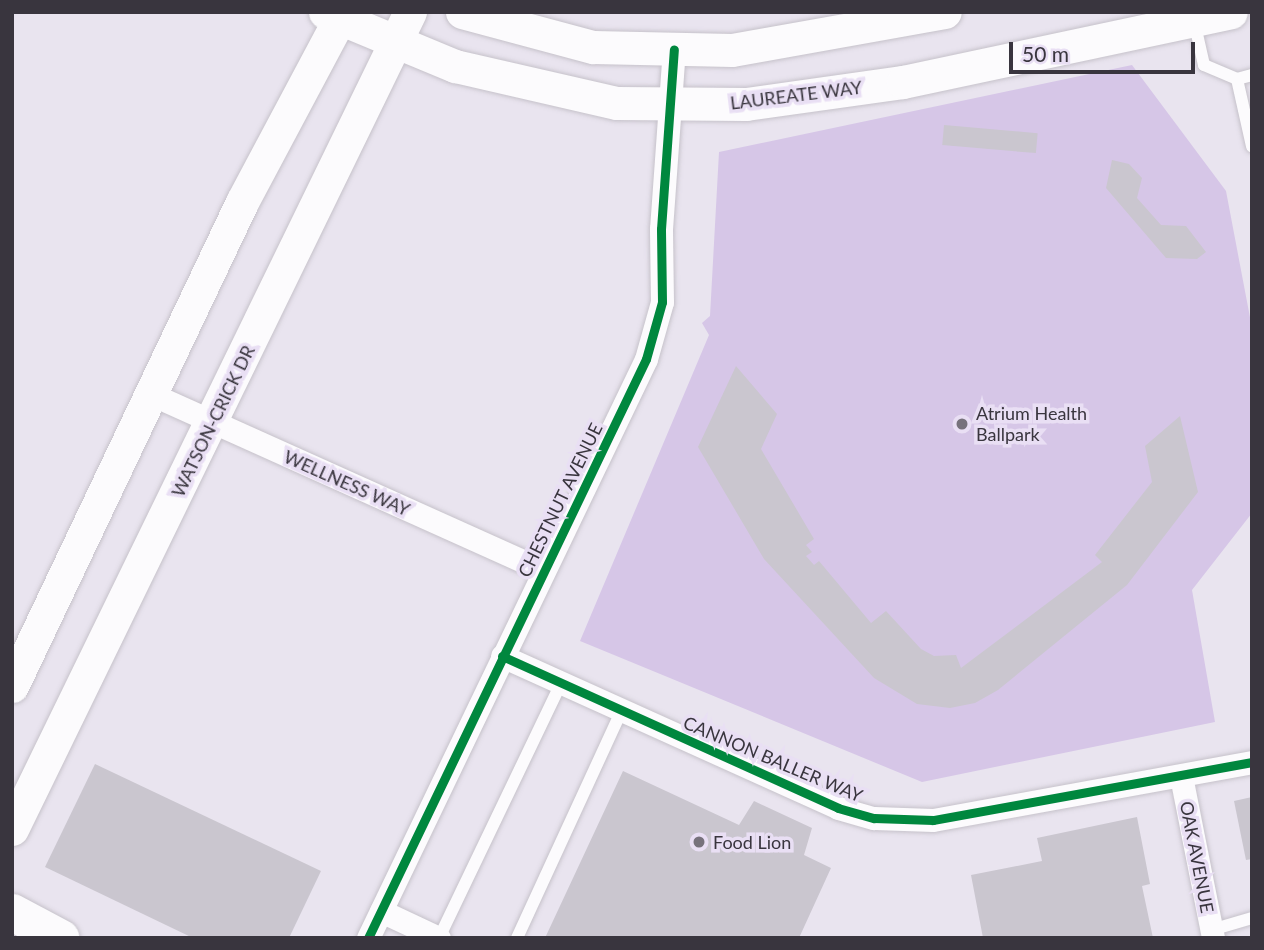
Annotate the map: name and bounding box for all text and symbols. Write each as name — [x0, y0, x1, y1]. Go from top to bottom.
scale bar — [1012, 28, 1198, 72]
text: 50 m — [1022, 41, 1069, 66]
street label: LAUREATE WAY — [729, 76, 863, 114]
street label: WATSON-CRICK DR — [167, 342, 259, 500]
place label: Atrium Health Ballpark — [976, 403, 1087, 446]
marker: Atrium Health Ballpark — [954, 416, 970, 432]
street label: CHESTNUT AVENUE — [513, 419, 607, 581]
street label: WELLNESS WAY — [281, 446, 413, 520]
street label: CANNON BALLER WAY — [680, 711, 866, 807]
street label: OAK AVENUE — [1176, 799, 1218, 915]
place label: Food Lion — [713, 831, 791, 853]
marker: Food Lion — [691, 834, 707, 850]

